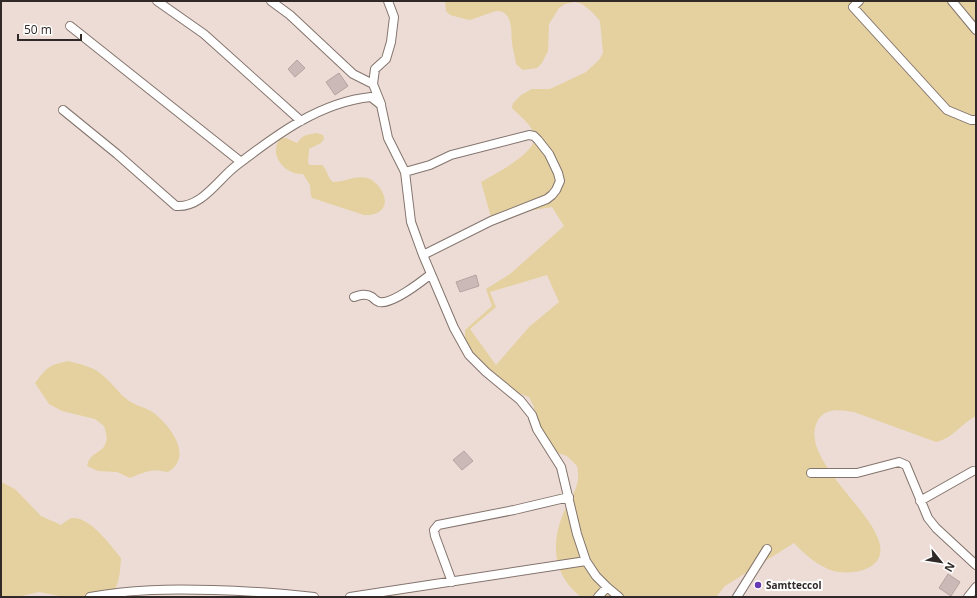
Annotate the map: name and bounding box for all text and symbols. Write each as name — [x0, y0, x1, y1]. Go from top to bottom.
scale bar — [18, 16, 81, 42]
text: 50 m — [24, 21, 52, 38]
north arrow — [921, 542, 961, 582]
text: N — [941, 560, 959, 575]
place label: Samtteccol — [766, 578, 821, 592]
marker: Samtteccol — [753, 580, 763, 590]

